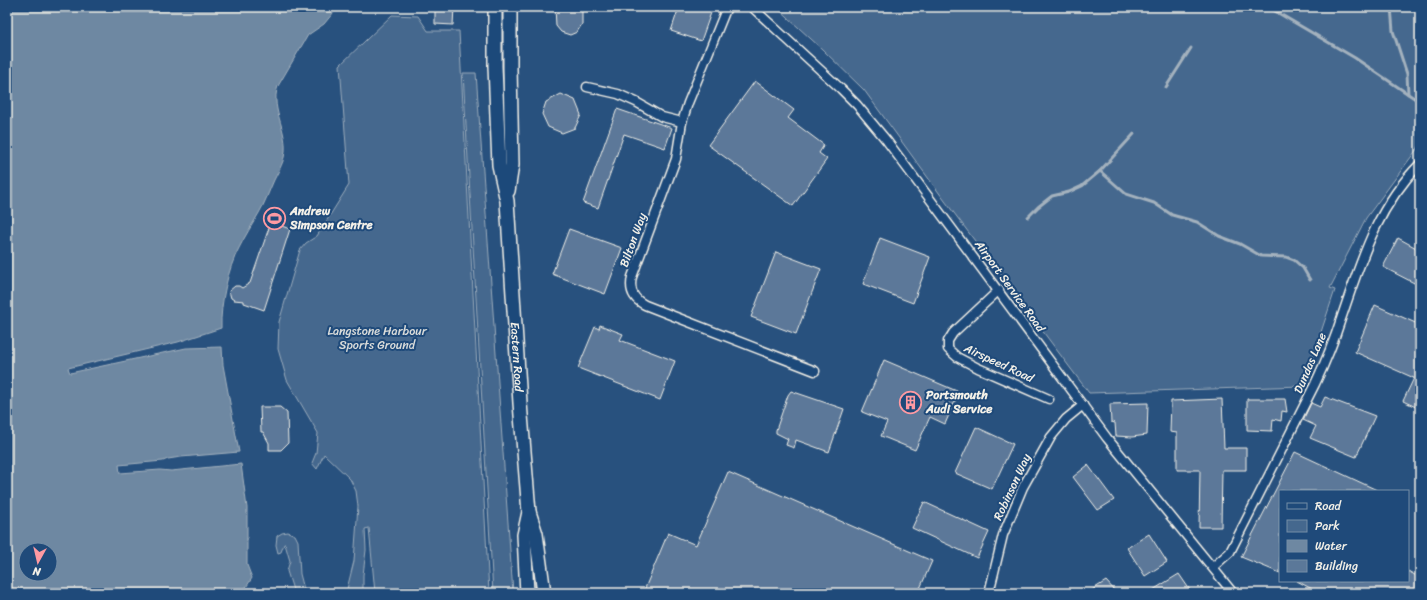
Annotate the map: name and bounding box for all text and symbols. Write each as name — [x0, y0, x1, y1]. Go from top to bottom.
place label: Andrew Simpson Centre — [289, 200, 374, 236]
sports icon: Andrew Simpson Centre — [261, 205, 287, 231]
street label: Bilton Way — [613, 209, 653, 270]
street label: Airport Service Road — [968, 234, 1052, 337]
park label: Langstone Harbour Sports Ground — [327, 320, 428, 356]
street label: Eastern Road — [504, 321, 530, 393]
street label: Dundas Lane — [1287, 329, 1333, 397]
street label: Airspeed Road — [959, 337, 1038, 389]
place label: Portsmouth Audi Service — [925, 384, 993, 420]
building icon: Portsmouth Audi Service — [897, 389, 923, 415]
street label: Robinson Way — [987, 449, 1037, 524]
legend — [1279, 490, 1409, 582]
text: Road — [1315, 495, 1342, 517]
text: Park — [1315, 515, 1340, 537]
text: Water — [1315, 535, 1348, 557]
north arrow — [18, 542, 58, 582]
text: Building — [1315, 555, 1358, 577]
text: N — [31, 561, 43, 581]

